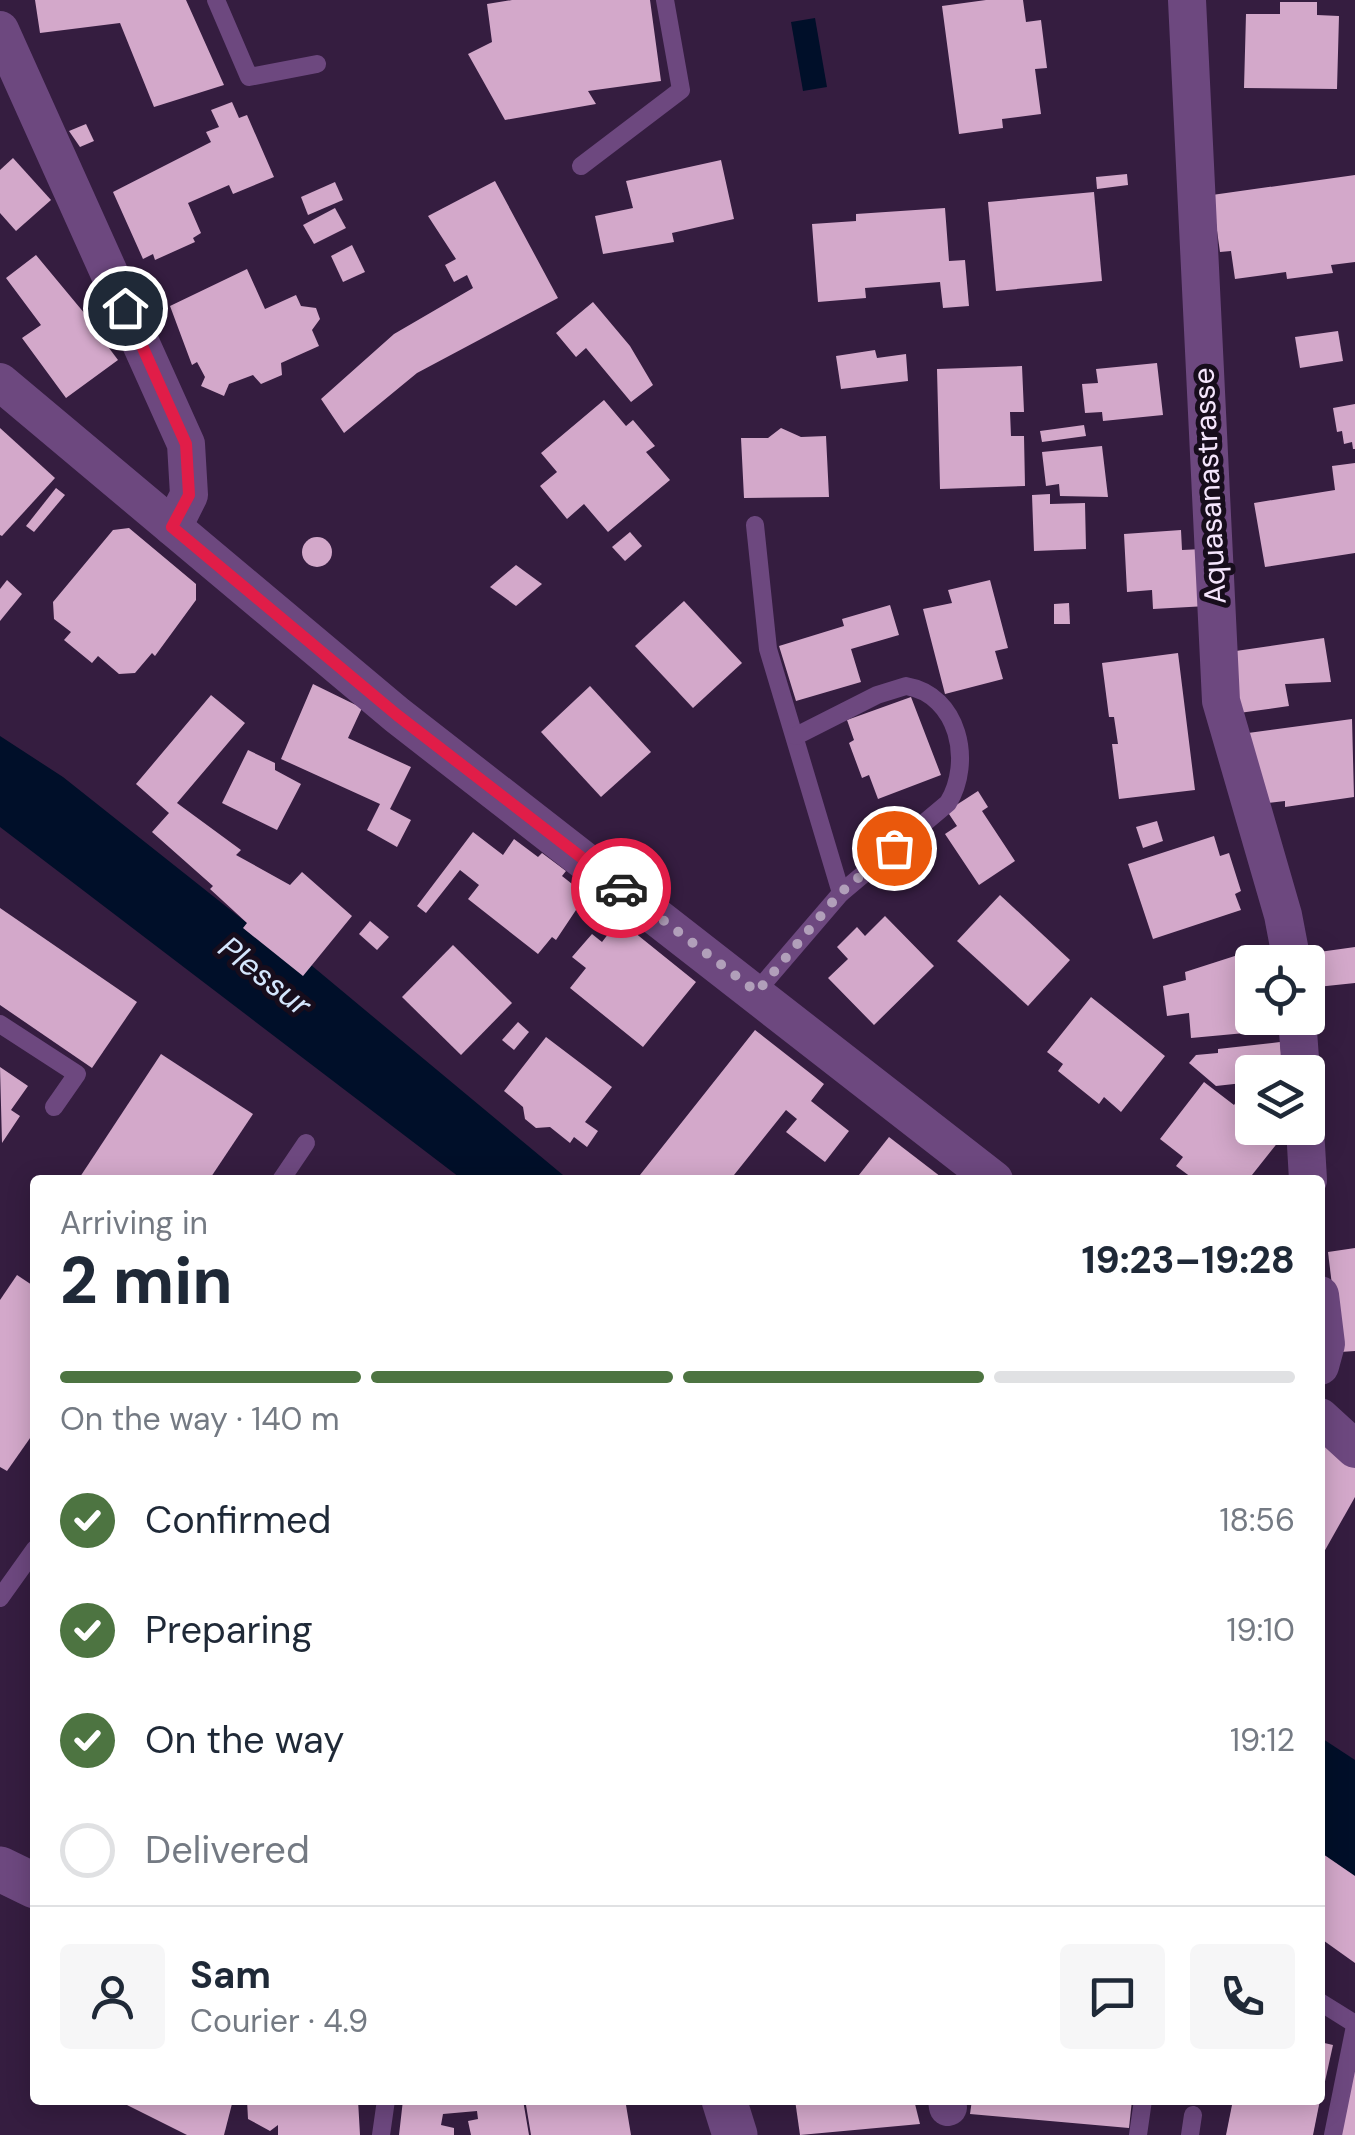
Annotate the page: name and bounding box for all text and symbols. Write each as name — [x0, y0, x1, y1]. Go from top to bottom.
pin — [83, 266, 168, 351]
icon: home — [98, 281, 153, 336]
street label: Aquasanastrasse — [1183, 367, 1235, 605]
pin — [852, 806, 937, 891]
icon: bag — [867, 821, 922, 876]
courier — [571, 838, 671, 938]
icon: car — [594, 861, 649, 916]
water label: Plessur — [210, 927, 321, 1026]
map controls — [1235, 945, 1325, 1145]
button: locate — [1235, 945, 1325, 1035]
button: layers — [1235, 1055, 1325, 1145]
text: Arriving in — [60, 1202, 208, 1244]
text: 19:23–19:28 — [1082, 1235, 1295, 1285]
text: 2 min — [60, 1239, 233, 1323]
text: On the way · 140 m — [60, 1398, 340, 1440]
icon: check — [60, 1493, 115, 1548]
text: Confirmed — [145, 1495, 331, 1545]
text: 18:56 — [1219, 1499, 1295, 1541]
icon: check — [60, 1603, 115, 1658]
text: Preparing — [145, 1605, 313, 1655]
text: 19:10 — [1227, 1609, 1295, 1651]
icon: check — [60, 1713, 115, 1768]
text: On the way — [145, 1715, 344, 1765]
text: 19:12 — [1230, 1719, 1295, 1761]
text: Delivered — [145, 1825, 310, 1875]
button: person — [60, 1944, 165, 2049]
button: chat — [1060, 1944, 1165, 2049]
button: phone — [1190, 1944, 1295, 2049]
text: Sam — [190, 1950, 271, 2000]
text: Courier · 4.9 — [190, 2000, 368, 2042]

